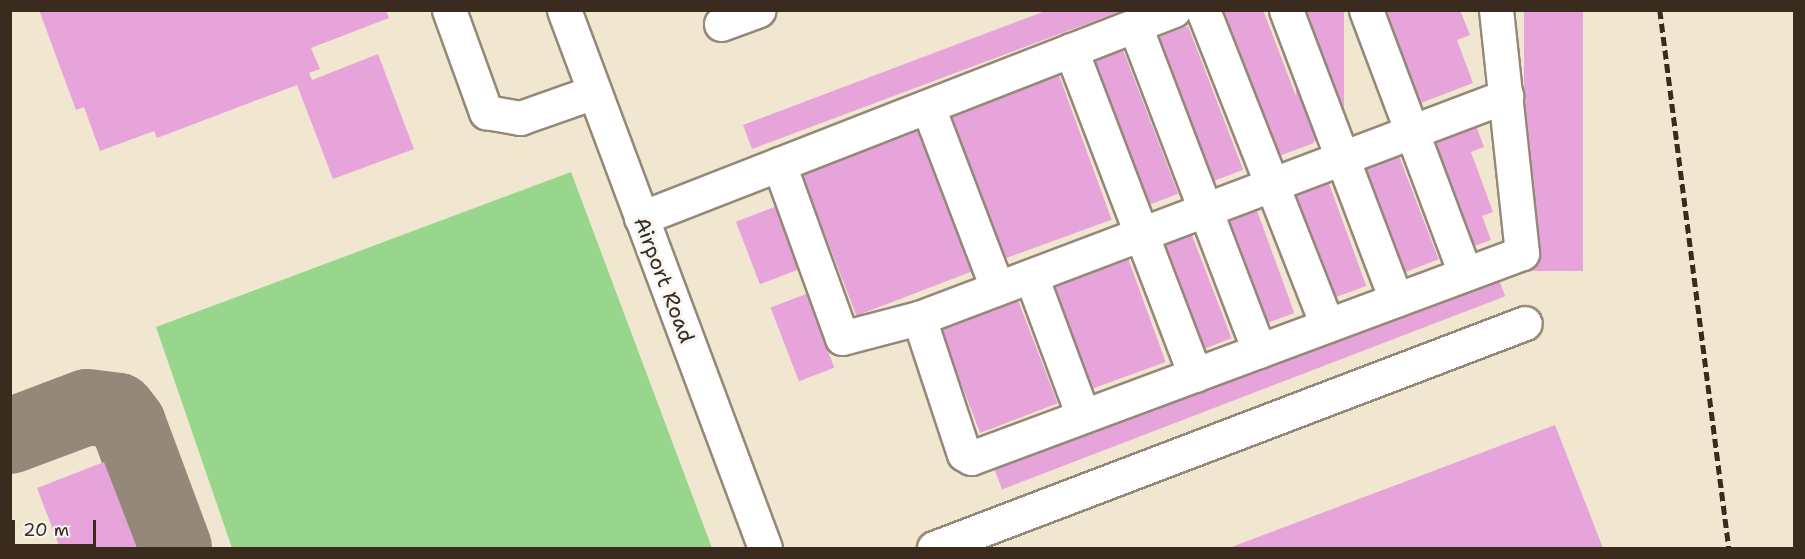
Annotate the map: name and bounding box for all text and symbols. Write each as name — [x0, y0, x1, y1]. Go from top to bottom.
street label: Airport Road — [628, 213, 700, 347]
scale bar — [15, 508, 99, 546]
text: 20 m — [23, 518, 69, 542]

